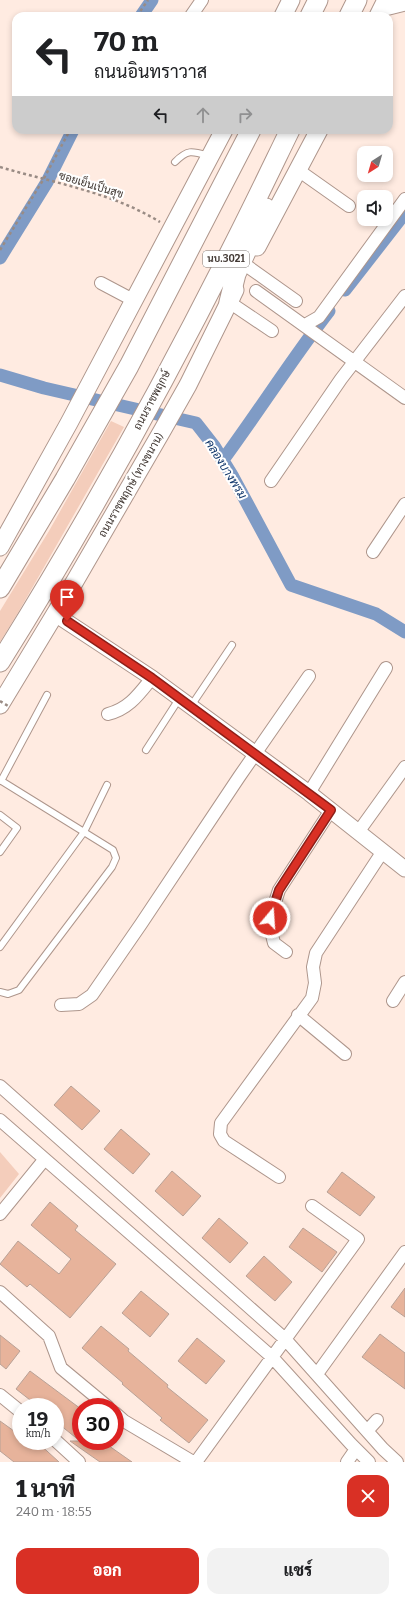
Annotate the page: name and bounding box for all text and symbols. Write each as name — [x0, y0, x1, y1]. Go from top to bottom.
text: 70 m — [94, 25, 158, 58]
icon: left — [28, 28, 80, 80]
text: ถนนอินทราวาส — [94, 61, 207, 83]
icon: left — [150, 104, 172, 126]
icon: ahead — [192, 104, 214, 126]
icon: right — [234, 104, 256, 126]
north arrow — [357, 146, 393, 182]
map controls — [357, 146, 393, 226]
street label: ซอยเย็นเป็นสุข — [57, 166, 126, 203]
button: sound — [357, 190, 393, 226]
road number: นบ.3021 — [203, 251, 249, 267]
street label: ถนนราชพฤกษ์ — [129, 366, 173, 432]
street label: ถนนราชพฤกษ์ (ทางขนาน) — [94, 430, 166, 539]
water label: คลองบางพรม — [202, 437, 250, 502]
pin — [50, 580, 84, 621]
icon: arrive — [56, 586, 78, 608]
position arrow — [249, 897, 291, 939]
speed limit sign: 30 — [72, 1398, 124, 1450]
text: 19 — [28, 1407, 48, 1431]
text: km/h — [26, 1428, 50, 1440]
text: 1 นาที — [16, 1475, 75, 1503]
button: close — [347, 1475, 389, 1517]
text: 240 m · 18:55 — [16, 1504, 92, 1519]
button: ออก — [16, 1548, 199, 1594]
button: แชร์ — [207, 1548, 389, 1594]

